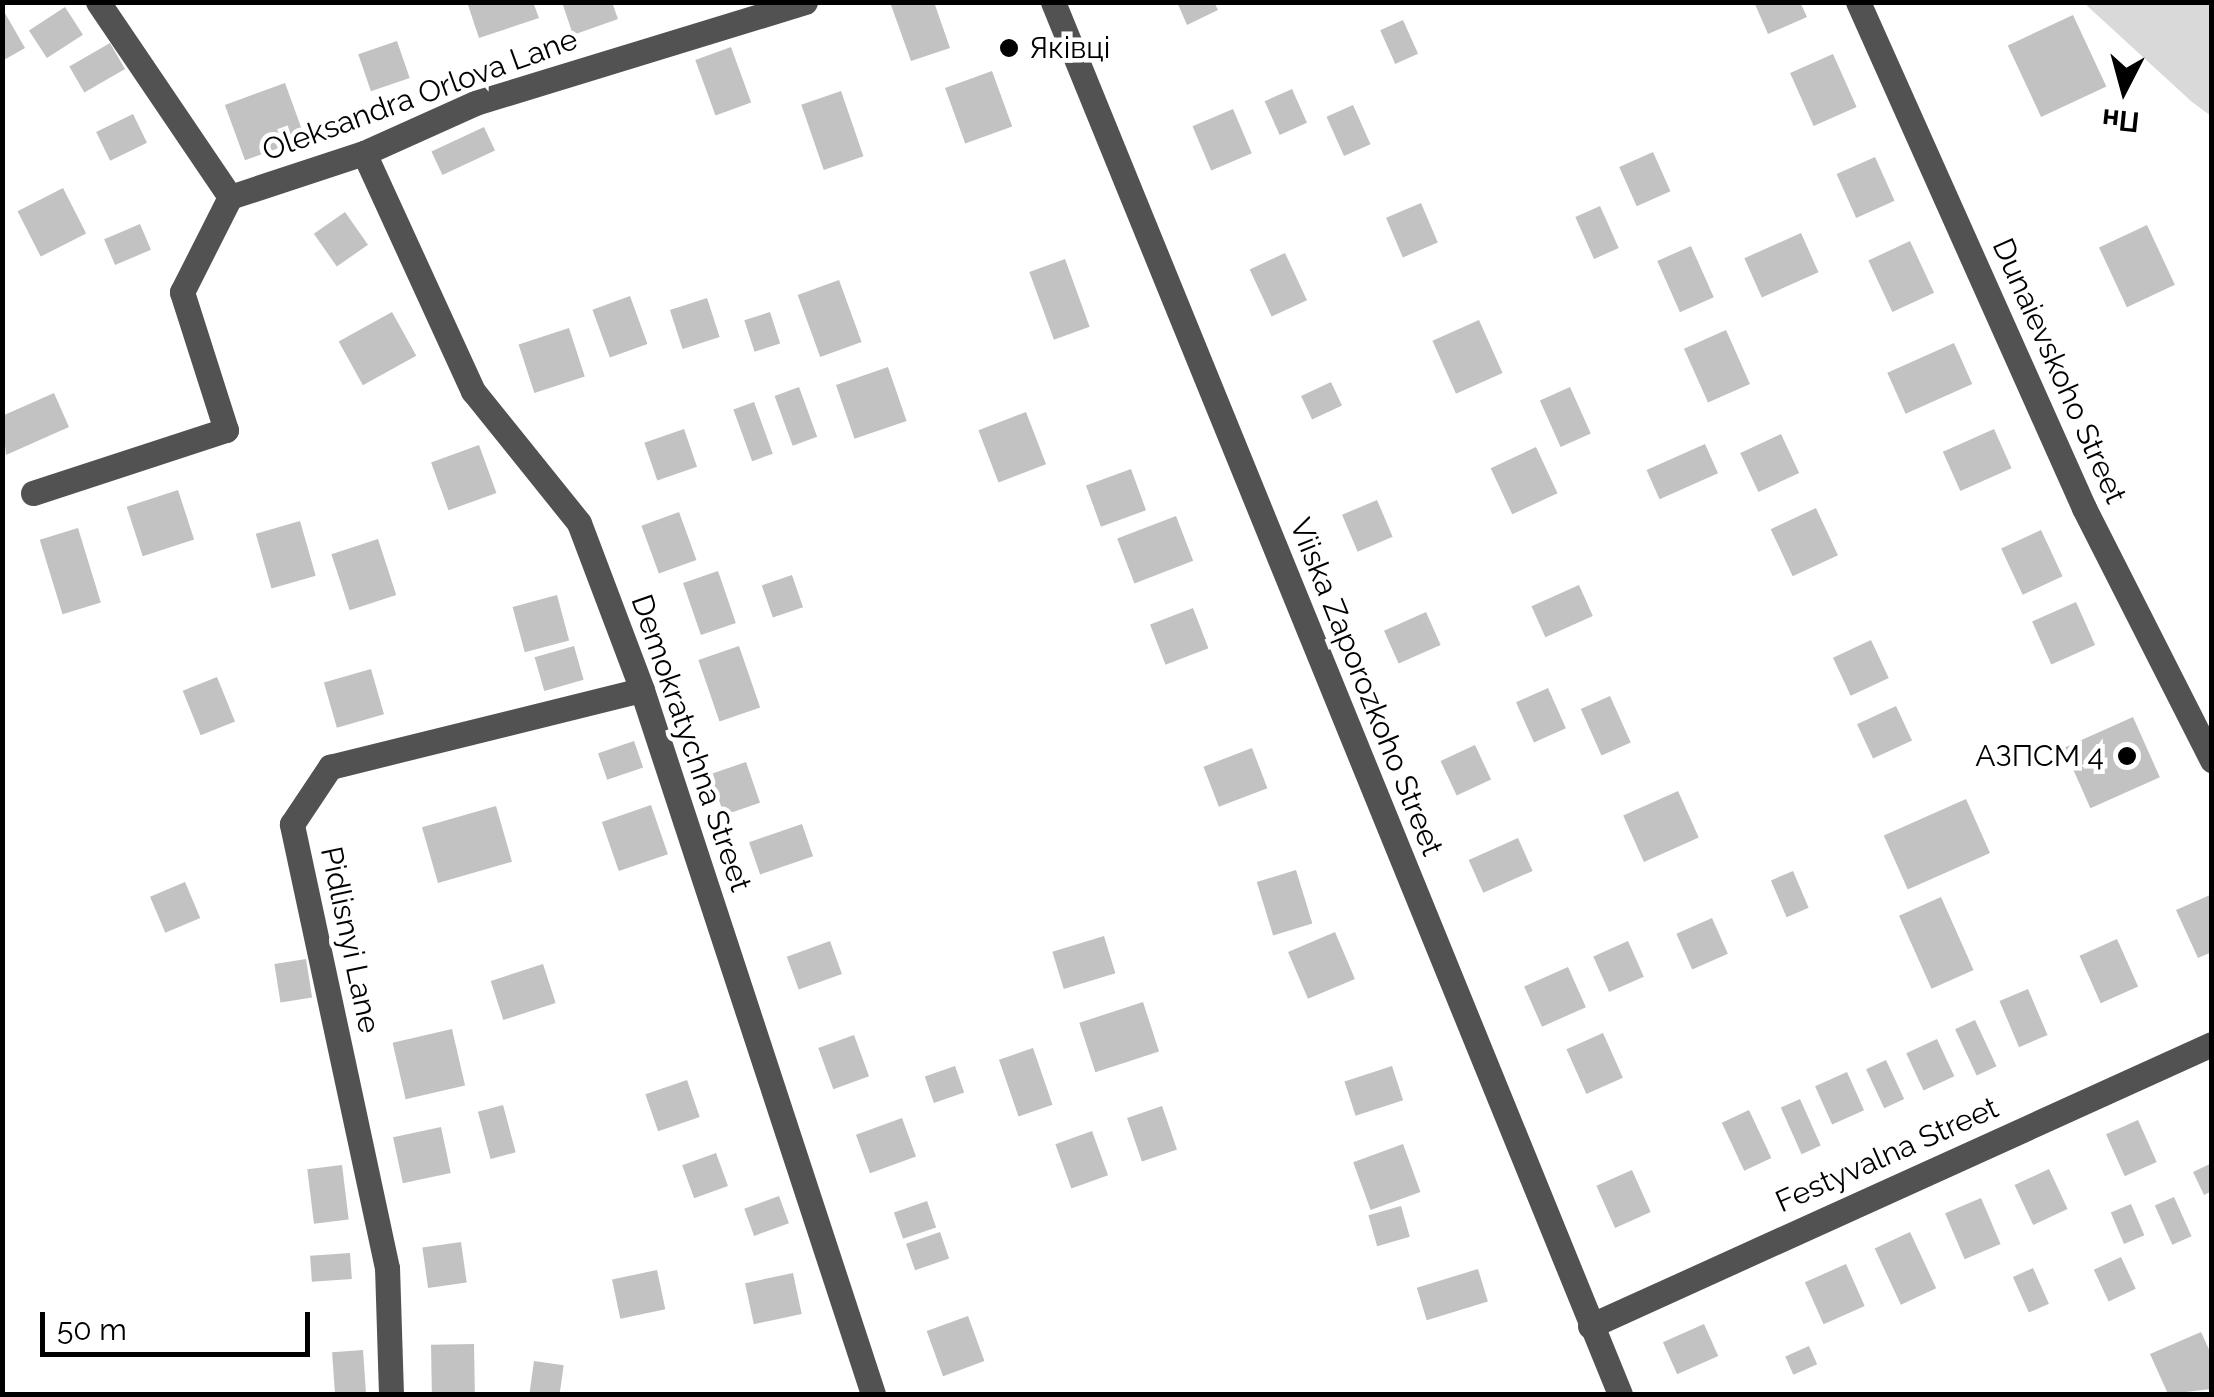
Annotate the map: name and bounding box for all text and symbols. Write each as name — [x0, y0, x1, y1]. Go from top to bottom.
street label: Oleksandra Orlova Lane — [258, 21, 582, 169]
place label: Яківці — [1029, 30, 1110, 66]
marker: Яківці — [998, 37, 1020, 59]
north arrow — [2074, 40, 2174, 140]
text: Пн — [2101, 102, 2141, 139]
street label: Dunaievskoho Street — [1984, 233, 2134, 509]
street label: Viiska Zaporozkoho Street — [1282, 513, 1450, 861]
street label: Demokratychna Street — [623, 590, 759, 896]
place label: АЗПСМ 4 — [1975, 738, 2104, 774]
marker: АЗПСМ 4 — [2114, 743, 2140, 769]
street label: Pidlisnyi Lane — [313, 844, 387, 1036]
street label: Festyvalna Street — [1770, 1090, 2004, 1220]
scale bar — [45, 1292, 315, 1354]
text: 50 m — [57, 1312, 127, 1347]

